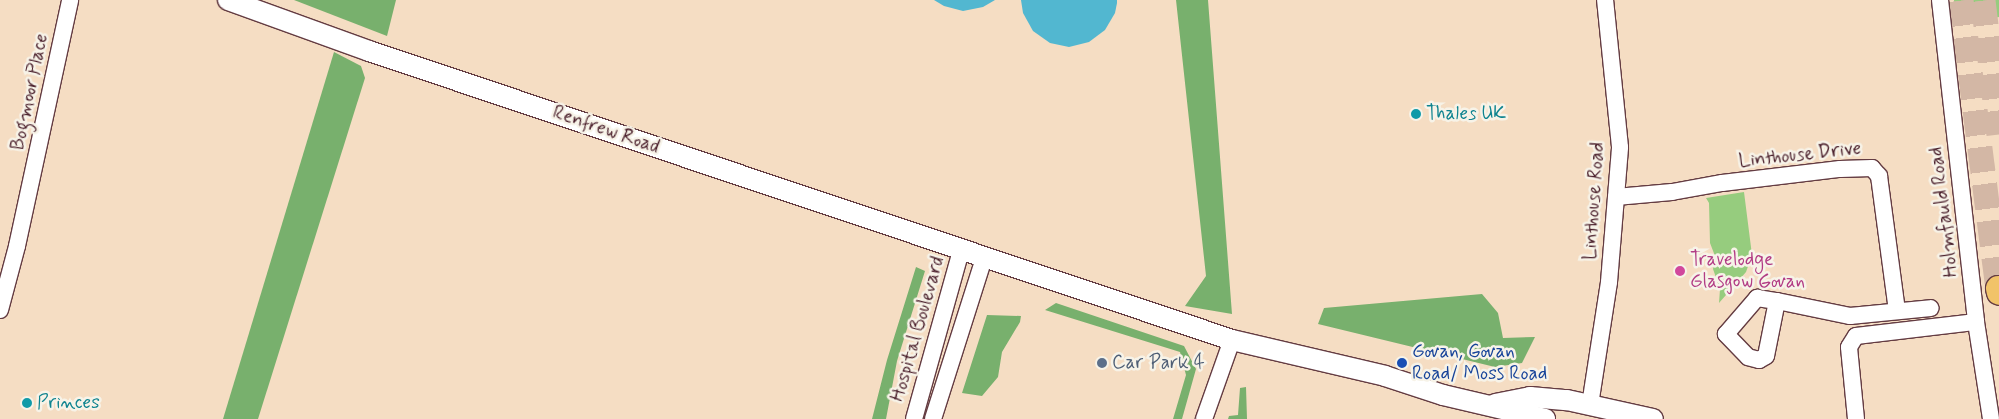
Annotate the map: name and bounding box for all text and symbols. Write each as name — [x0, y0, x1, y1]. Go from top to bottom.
street label: Bogmoor Place — [6, 31, 54, 153]
street label: Renfrew Road — [550, 101, 662, 159]
place label: Thales UK — [1426, 103, 1507, 125]
marker: Thales UK — [1410, 108, 1422, 120]
street label: Linthouse Drive — [1738, 137, 1862, 173]
street label: Linthouse Road — [1579, 141, 1609, 261]
street label: Holmfauld Road — [1925, 145, 1963, 279]
place label: Travelodge Glasgow Govan — [1690, 249, 1805, 293]
street label: Hospital Boulevard — [887, 255, 949, 403]
marker: Travelodge Glasgow Govan — [1674, 265, 1686, 277]
place label: Govan, Govan Road/ Moss Road — [1412, 341, 1547, 385]
place label: Car Park 4 — [1112, 352, 1202, 374]
marker: Car Park 4 — [1096, 357, 1108, 369]
marker: Govan, Govan Road/ Moss Road — [1396, 357, 1408, 369]
place label: Princes — [37, 392, 100, 414]
marker: Princes — [21, 397, 33, 409]

